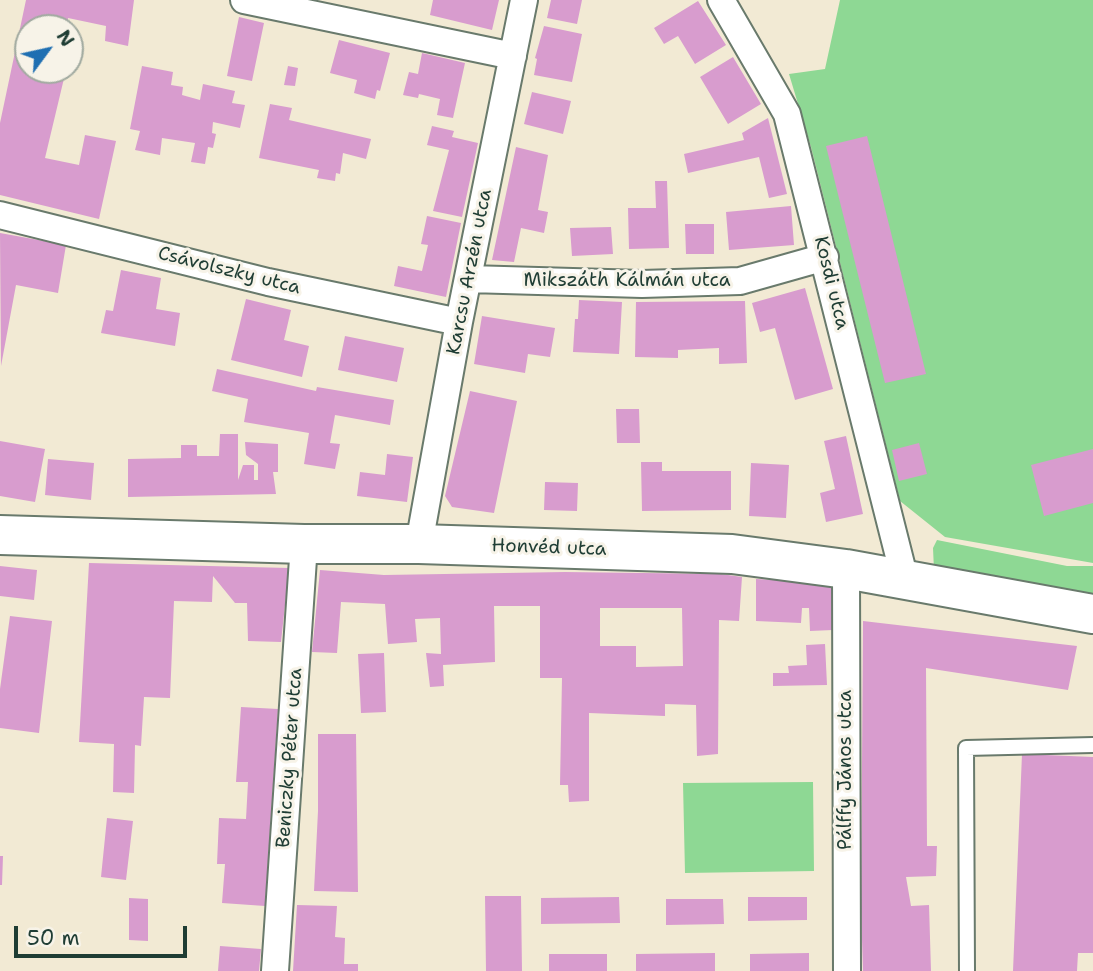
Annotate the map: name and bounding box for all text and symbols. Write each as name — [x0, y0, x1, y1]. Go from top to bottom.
north arrow — [14, 14, 84, 84]
text: N — [51, 25, 80, 52]
street label: Karcsu Arzén utca — [443, 187, 497, 357]
street label: Kosdi utca — [808, 234, 854, 332]
street label: Csávolszky utca — [155, 242, 303, 300]
street label: Mikszáth Kálmán utca — [523, 270, 731, 292]
street label: Honvéd utca — [491, 535, 607, 561]
street label: Beniczky Péter utca — [272, 667, 308, 849]
street label: Pálffy János utca — [835, 690, 857, 850]
scale bar — [18, 912, 191, 956]
text: 50 m — [27, 924, 80, 952]

